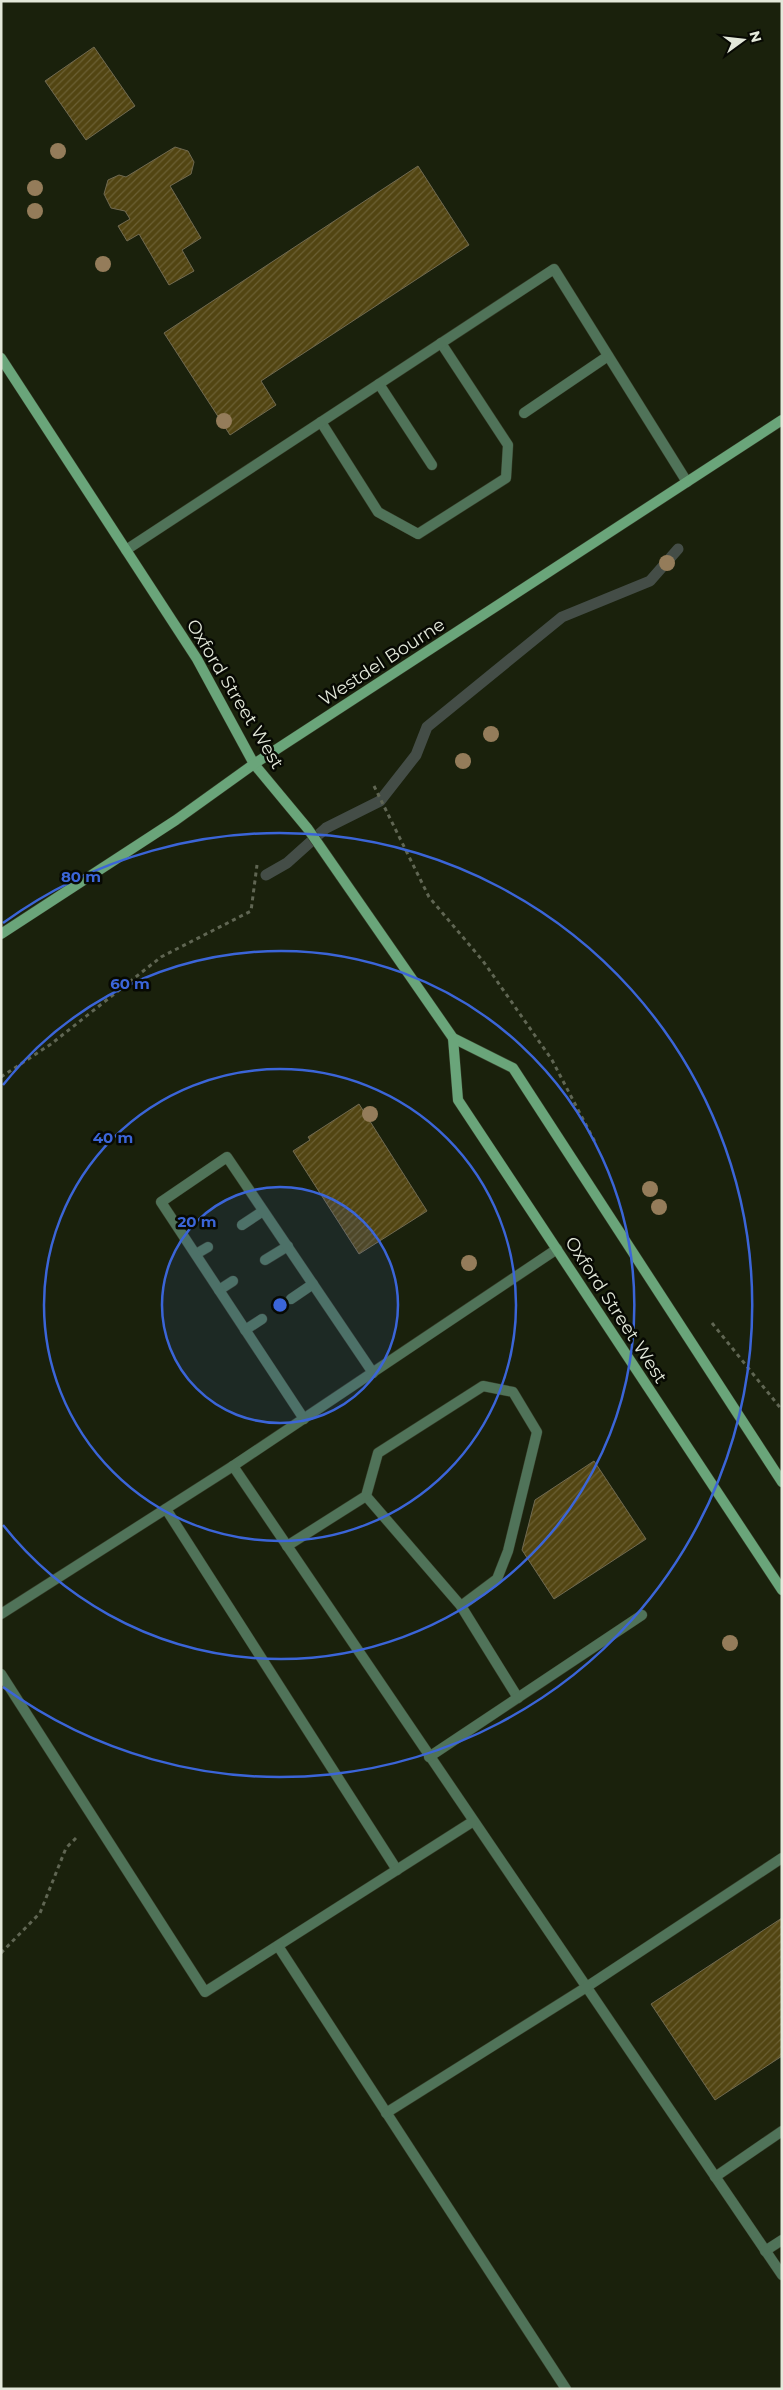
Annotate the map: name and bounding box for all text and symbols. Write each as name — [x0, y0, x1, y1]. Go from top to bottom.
north arrow — [718, 15, 768, 65]
text: N — [745, 29, 766, 44]
street label: Westdel Bourne — [315, 613, 449, 711]
street label: Oxford Street West — [182, 615, 288, 773]
text: 80 m — [61, 867, 101, 886]
text: 60 m — [110, 974, 150, 993]
text: 40 m — [93, 1128, 133, 1147]
text: 20 m — [177, 1212, 217, 1231]
street label: Oxford Street West — [560, 1232, 672, 1388]
centre of rings — [271, 1296, 289, 1314]

